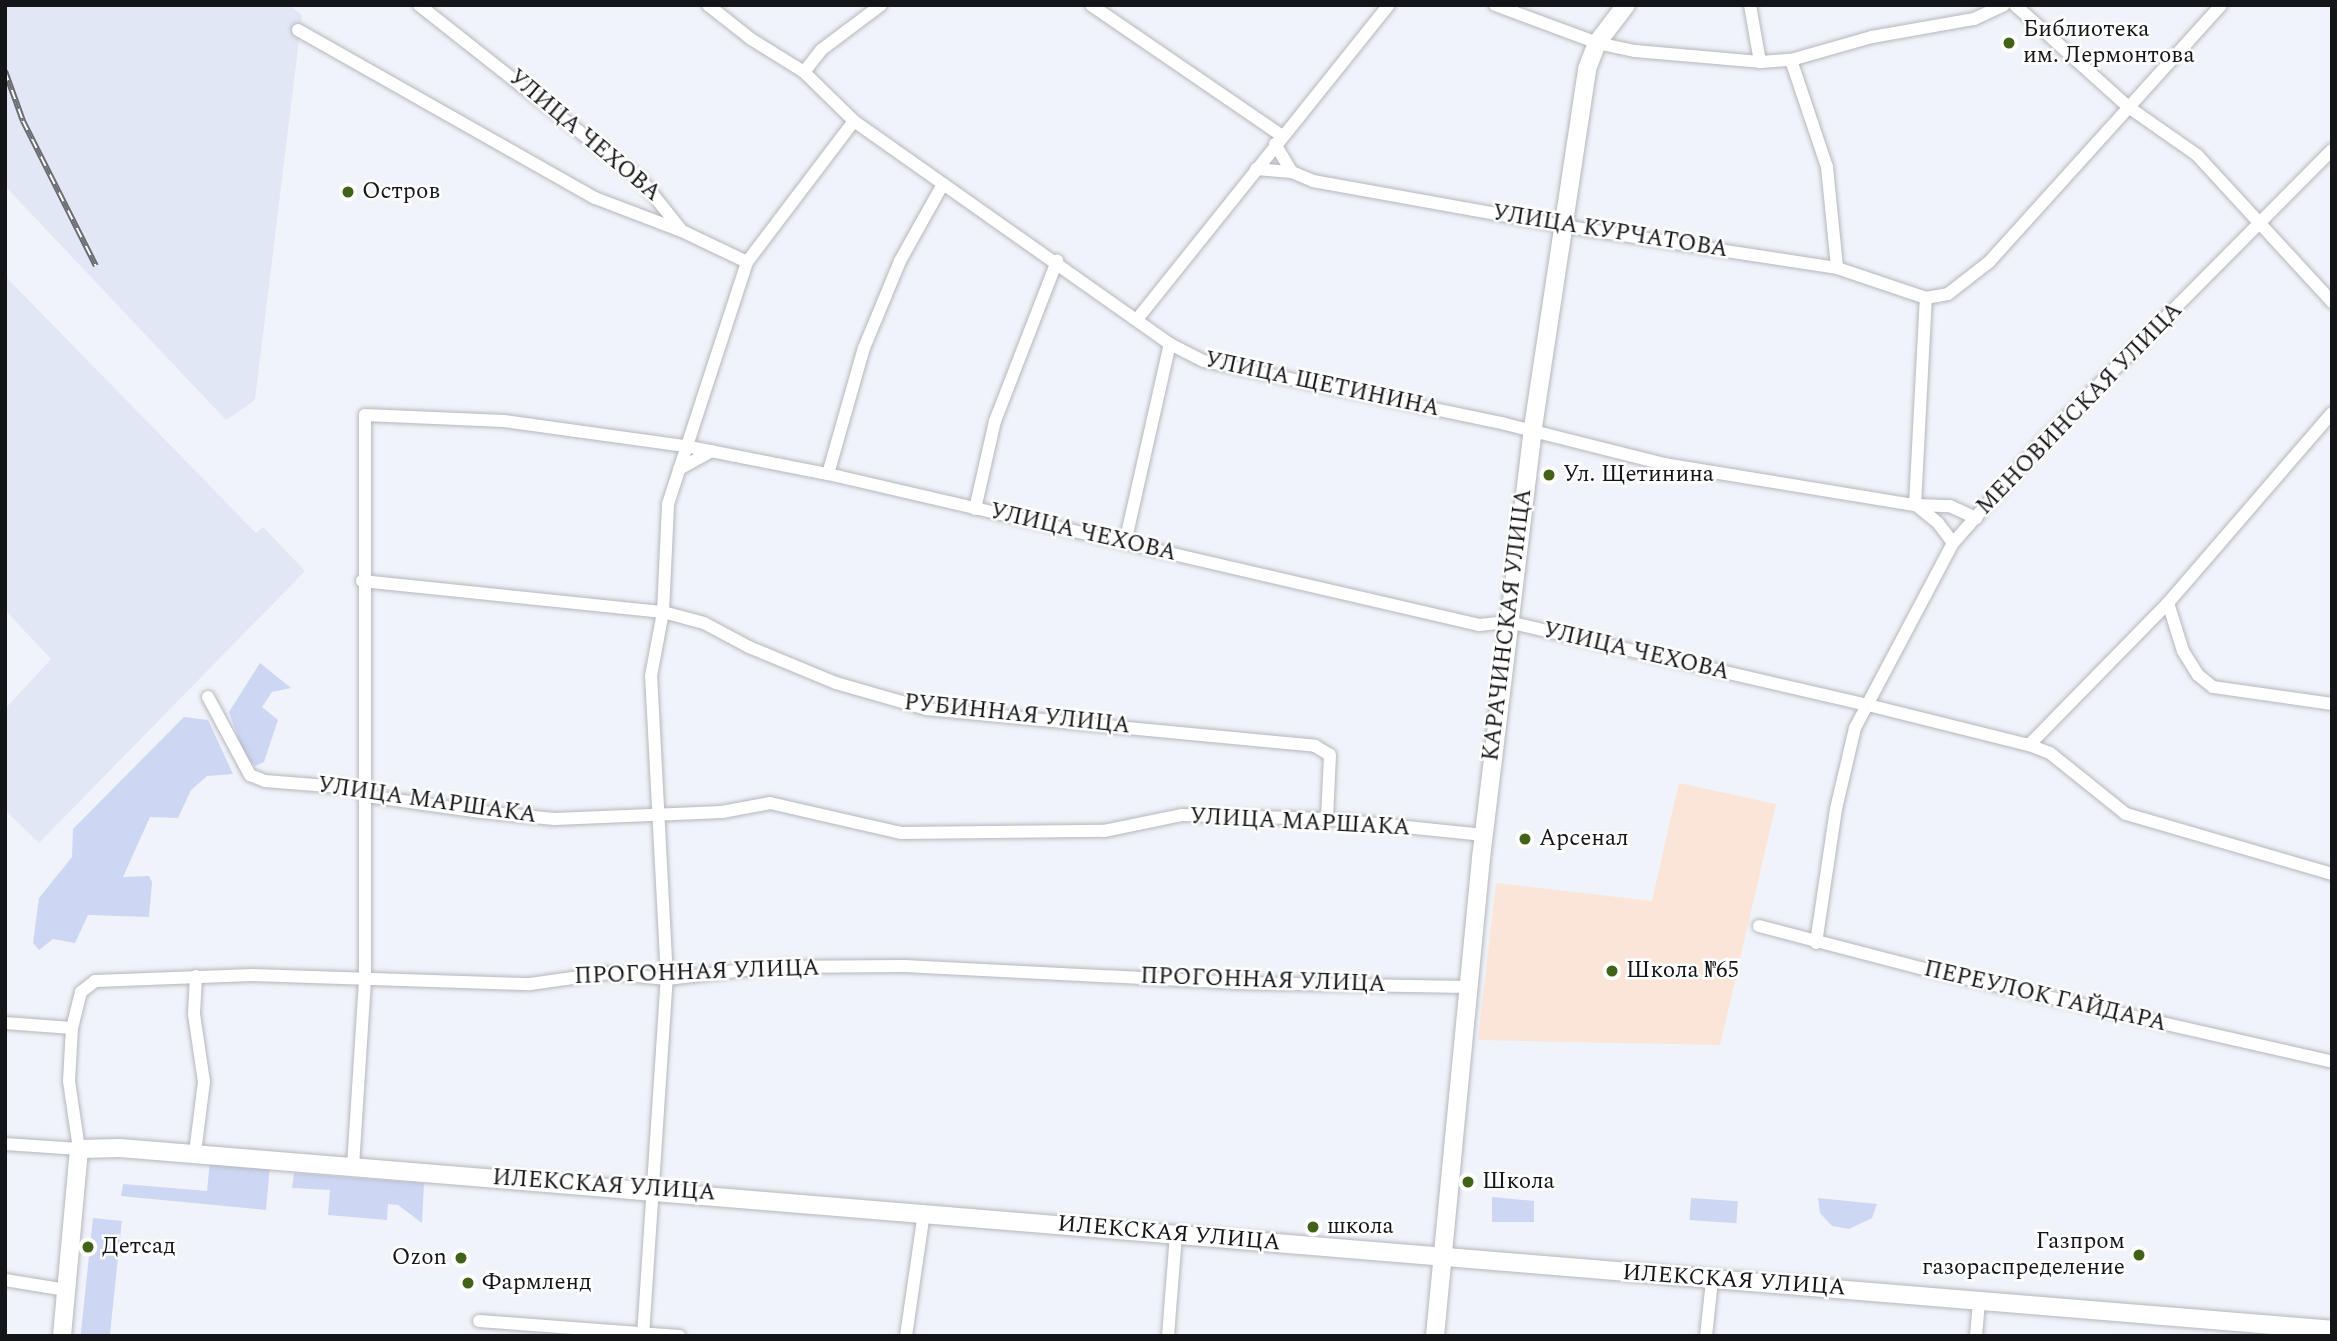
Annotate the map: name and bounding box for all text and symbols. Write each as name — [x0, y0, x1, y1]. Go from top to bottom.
place label: Библиотека им. Лермонтова — [2023, 16, 2195, 70]
marker: Библиотека им. Лермонтова — [2001, 35, 2017, 51]
street label: УЛИЦА ЧЕХОВА — [502, 64, 666, 208]
place label: Остров — [362, 178, 440, 206]
marker: Остров — [340, 184, 356, 200]
street label: УЛИЦА КУРЧАТОВА — [1490, 200, 1730, 264]
street label: МЕНОВИНСКАЯ УЛИЦА — [1971, 297, 2189, 521]
street label: УЛИЦА ЩЕТИНИНА — [1202, 347, 1442, 423]
place label: Ул. Щетинина — [1563, 461, 1714, 489]
marker: Ул. Щетинина — [1541, 467, 1557, 483]
street label: КАРАЧИНСКАЯ УЛИЦА — [1478, 487, 1538, 763]
street label: УЛИЦА ЧЕХОВА — [987, 498, 1179, 568]
street label: УЛИЦА ЧЕХОВА — [1540, 617, 1732, 687]
street label: РУБИННАЯ УЛИЦА — [903, 689, 1131, 741]
street label: УЛИЦА МАРШАКА — [316, 772, 538, 830]
street label: УЛИЦА МАРШАКА — [1189, 803, 1411, 843]
place label: Арсенал — [1539, 825, 1629, 853]
marker: Арсенал — [1517, 831, 1533, 847]
street label: ПРОГОННАЯ УЛИЦА — [574, 955, 820, 991]
street label: ПЕРЕУЛОК ГАЙДАРА — [1921, 956, 2169, 1038]
place label: Школа №65 — [1626, 957, 1739, 985]
street label: ПРОГОННАЯ УЛИЦА — [1140, 963, 1386, 999]
marker: Школа №65 — [1604, 963, 1620, 979]
street label: ИЛЕКСКАЯ УЛИЦА — [491, 1164, 717, 1208]
place label: Школа — [1482, 1168, 1555, 1196]
marker: Школа — [1460, 1174, 1476, 1190]
street label: ИЛЕКСКАЯ УЛИЦА — [1056, 1211, 1282, 1257]
place label: школа — [1327, 1213, 1394, 1241]
marker: школа — [1305, 1219, 1321, 1235]
place label: Газпром газораспределение — [1922, 1228, 2125, 1282]
place label: Детсад — [102, 1233, 176, 1261]
marker: Детсад — [80, 1239, 96, 1255]
place label: Ozon — [392, 1244, 447, 1272]
marker: Газпром газораспределение — [2131, 1247, 2147, 1263]
marker: Ozon — [453, 1250, 469, 1266]
street label: ИЛЕКСКАЯ УЛИЦА — [1621, 1259, 1847, 1303]
place label: Фармленд — [482, 1269, 592, 1297]
marker: Фармленд — [460, 1275, 476, 1291]

